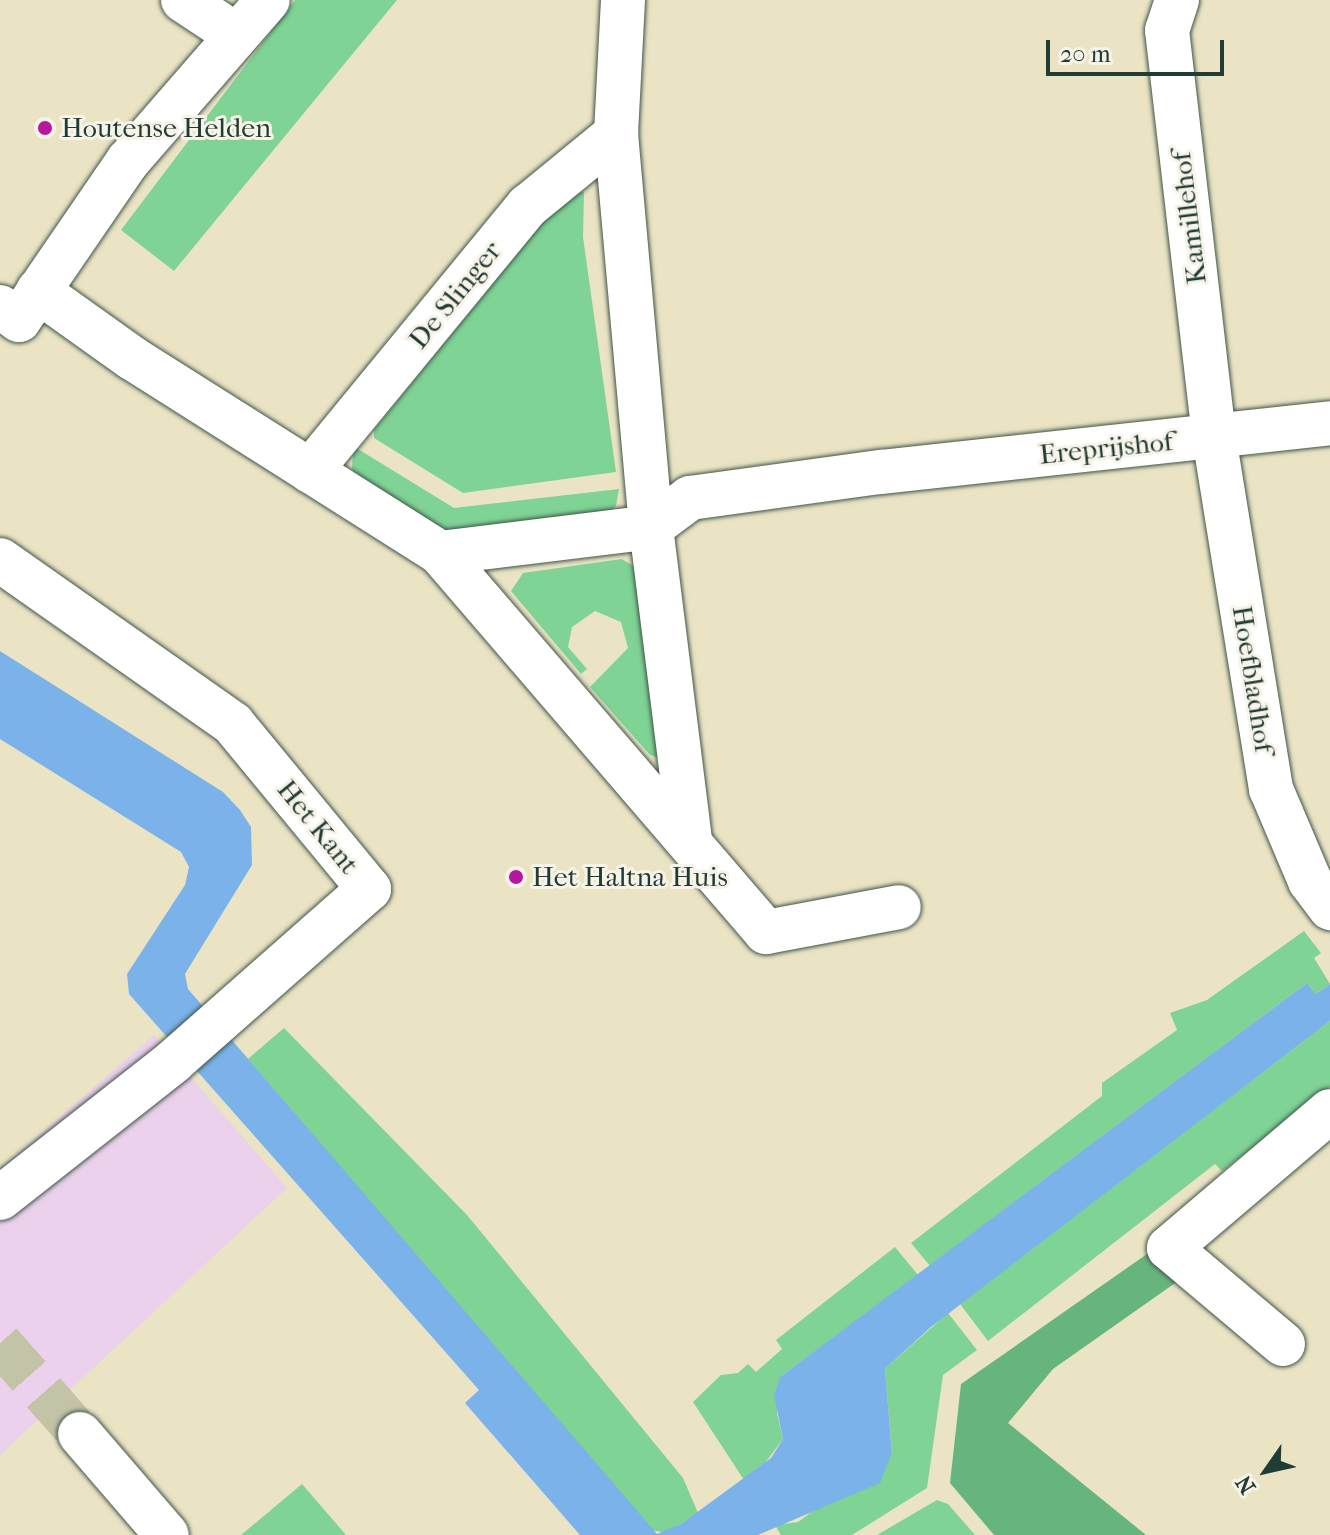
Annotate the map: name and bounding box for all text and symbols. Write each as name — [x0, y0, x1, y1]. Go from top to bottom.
scale bar — [1050, 24, 1228, 74]
text: 20 m — [1060, 40, 1111, 68]
place label: Houtense Helden — [61, 111, 271, 145]
marker: Houtense Helden — [36, 119, 54, 137]
street label: Kamillehof — [1164, 150, 1214, 286]
street label: De Slinger — [401, 234, 509, 356]
street label: Ereprijshof — [1038, 424, 1174, 472]
street label: Hoefbladhof — [1225, 603, 1281, 755]
street label: Het Kant — [270, 773, 366, 881]
place label: Het Haltna Huis — [532, 860, 728, 894]
marker: Het Haltna Huis — [507, 868, 525, 886]
north arrow — [1226, 1431, 1306, 1511]
text: N — [1231, 1470, 1262, 1499]

